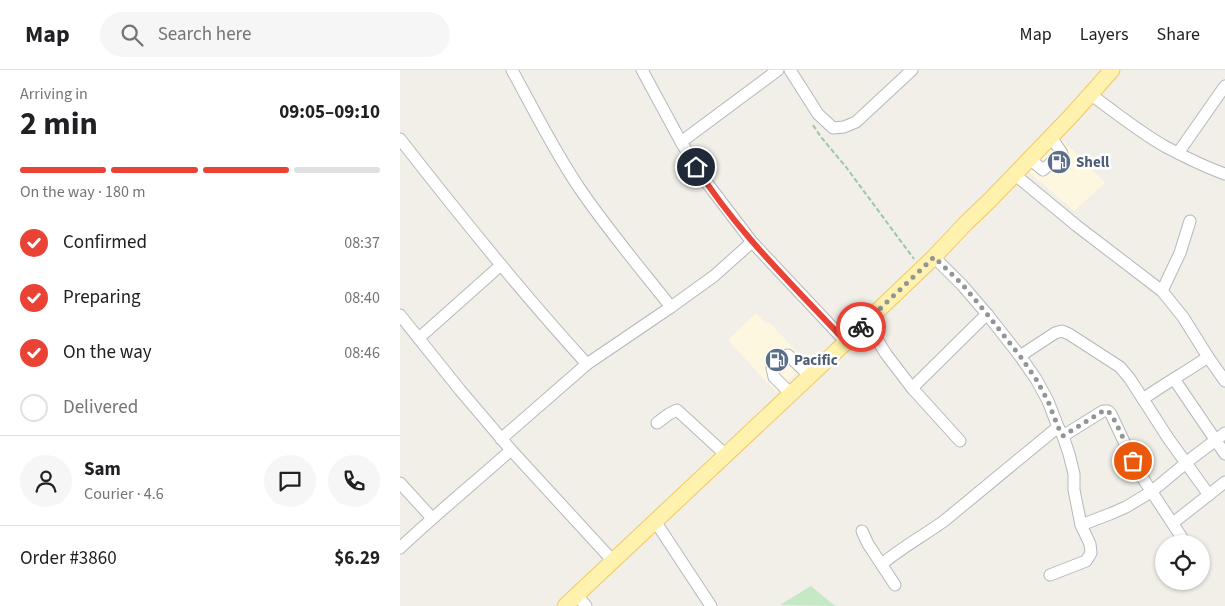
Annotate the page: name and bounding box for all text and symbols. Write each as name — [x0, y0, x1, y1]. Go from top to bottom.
search box — [100, 12, 450, 57]
text: Map — [25, 17, 70, 52]
icon: search — [118, 21, 146, 49]
text: Search here — [158, 21, 251, 48]
text: Map — [1020, 22, 1052, 47]
text: Layers — [1080, 22, 1129, 47]
text: Share — [1157, 22, 1200, 47]
text: Arriving in — [20, 83, 88, 105]
text: 09:05–09:10 — [279, 99, 380, 126]
text: 2 min — [20, 101, 98, 147]
pin — [675, 146, 717, 188]
fuel station icon: Shell — [1046, 149, 1072, 175]
place label: Shell — [1076, 152, 1110, 173]
icon: home — [682, 153, 710, 181]
text: On the way · 180 m — [20, 181, 145, 203]
icon: check — [20, 229, 48, 257]
text: Confirmed — [63, 229, 147, 256]
text: 08:37 — [344, 232, 380, 254]
icon: check — [20, 284, 48, 312]
text: Preparing — [63, 284, 141, 311]
text: 08:40 — [344, 287, 380, 309]
courier — [836, 302, 886, 352]
icon: bike — [847, 313, 875, 341]
icon: check — [20, 339, 48, 367]
text: On the way — [63, 339, 152, 366]
text: 08:46 — [344, 342, 380, 364]
fuel station icon: Pacific — [764, 347, 790, 373]
place label: Pacific — [794, 350, 838, 371]
text: Delivered — [63, 394, 138, 421]
pin — [1112, 440, 1154, 482]
icon: bag — [1119, 447, 1147, 475]
button: person — [20, 455, 72, 507]
button: chat — [264, 455, 316, 507]
button: phone — [328, 455, 380, 507]
text: Sam — [84, 456, 121, 483]
text: Courier · 4.6 — [84, 483, 164, 505]
map controls — [1155, 535, 1210, 590]
button: locate — [1155, 535, 1210, 590]
text: Order #3860 — [20, 545, 117, 572]
text: $6.29 — [334, 545, 380, 572]

